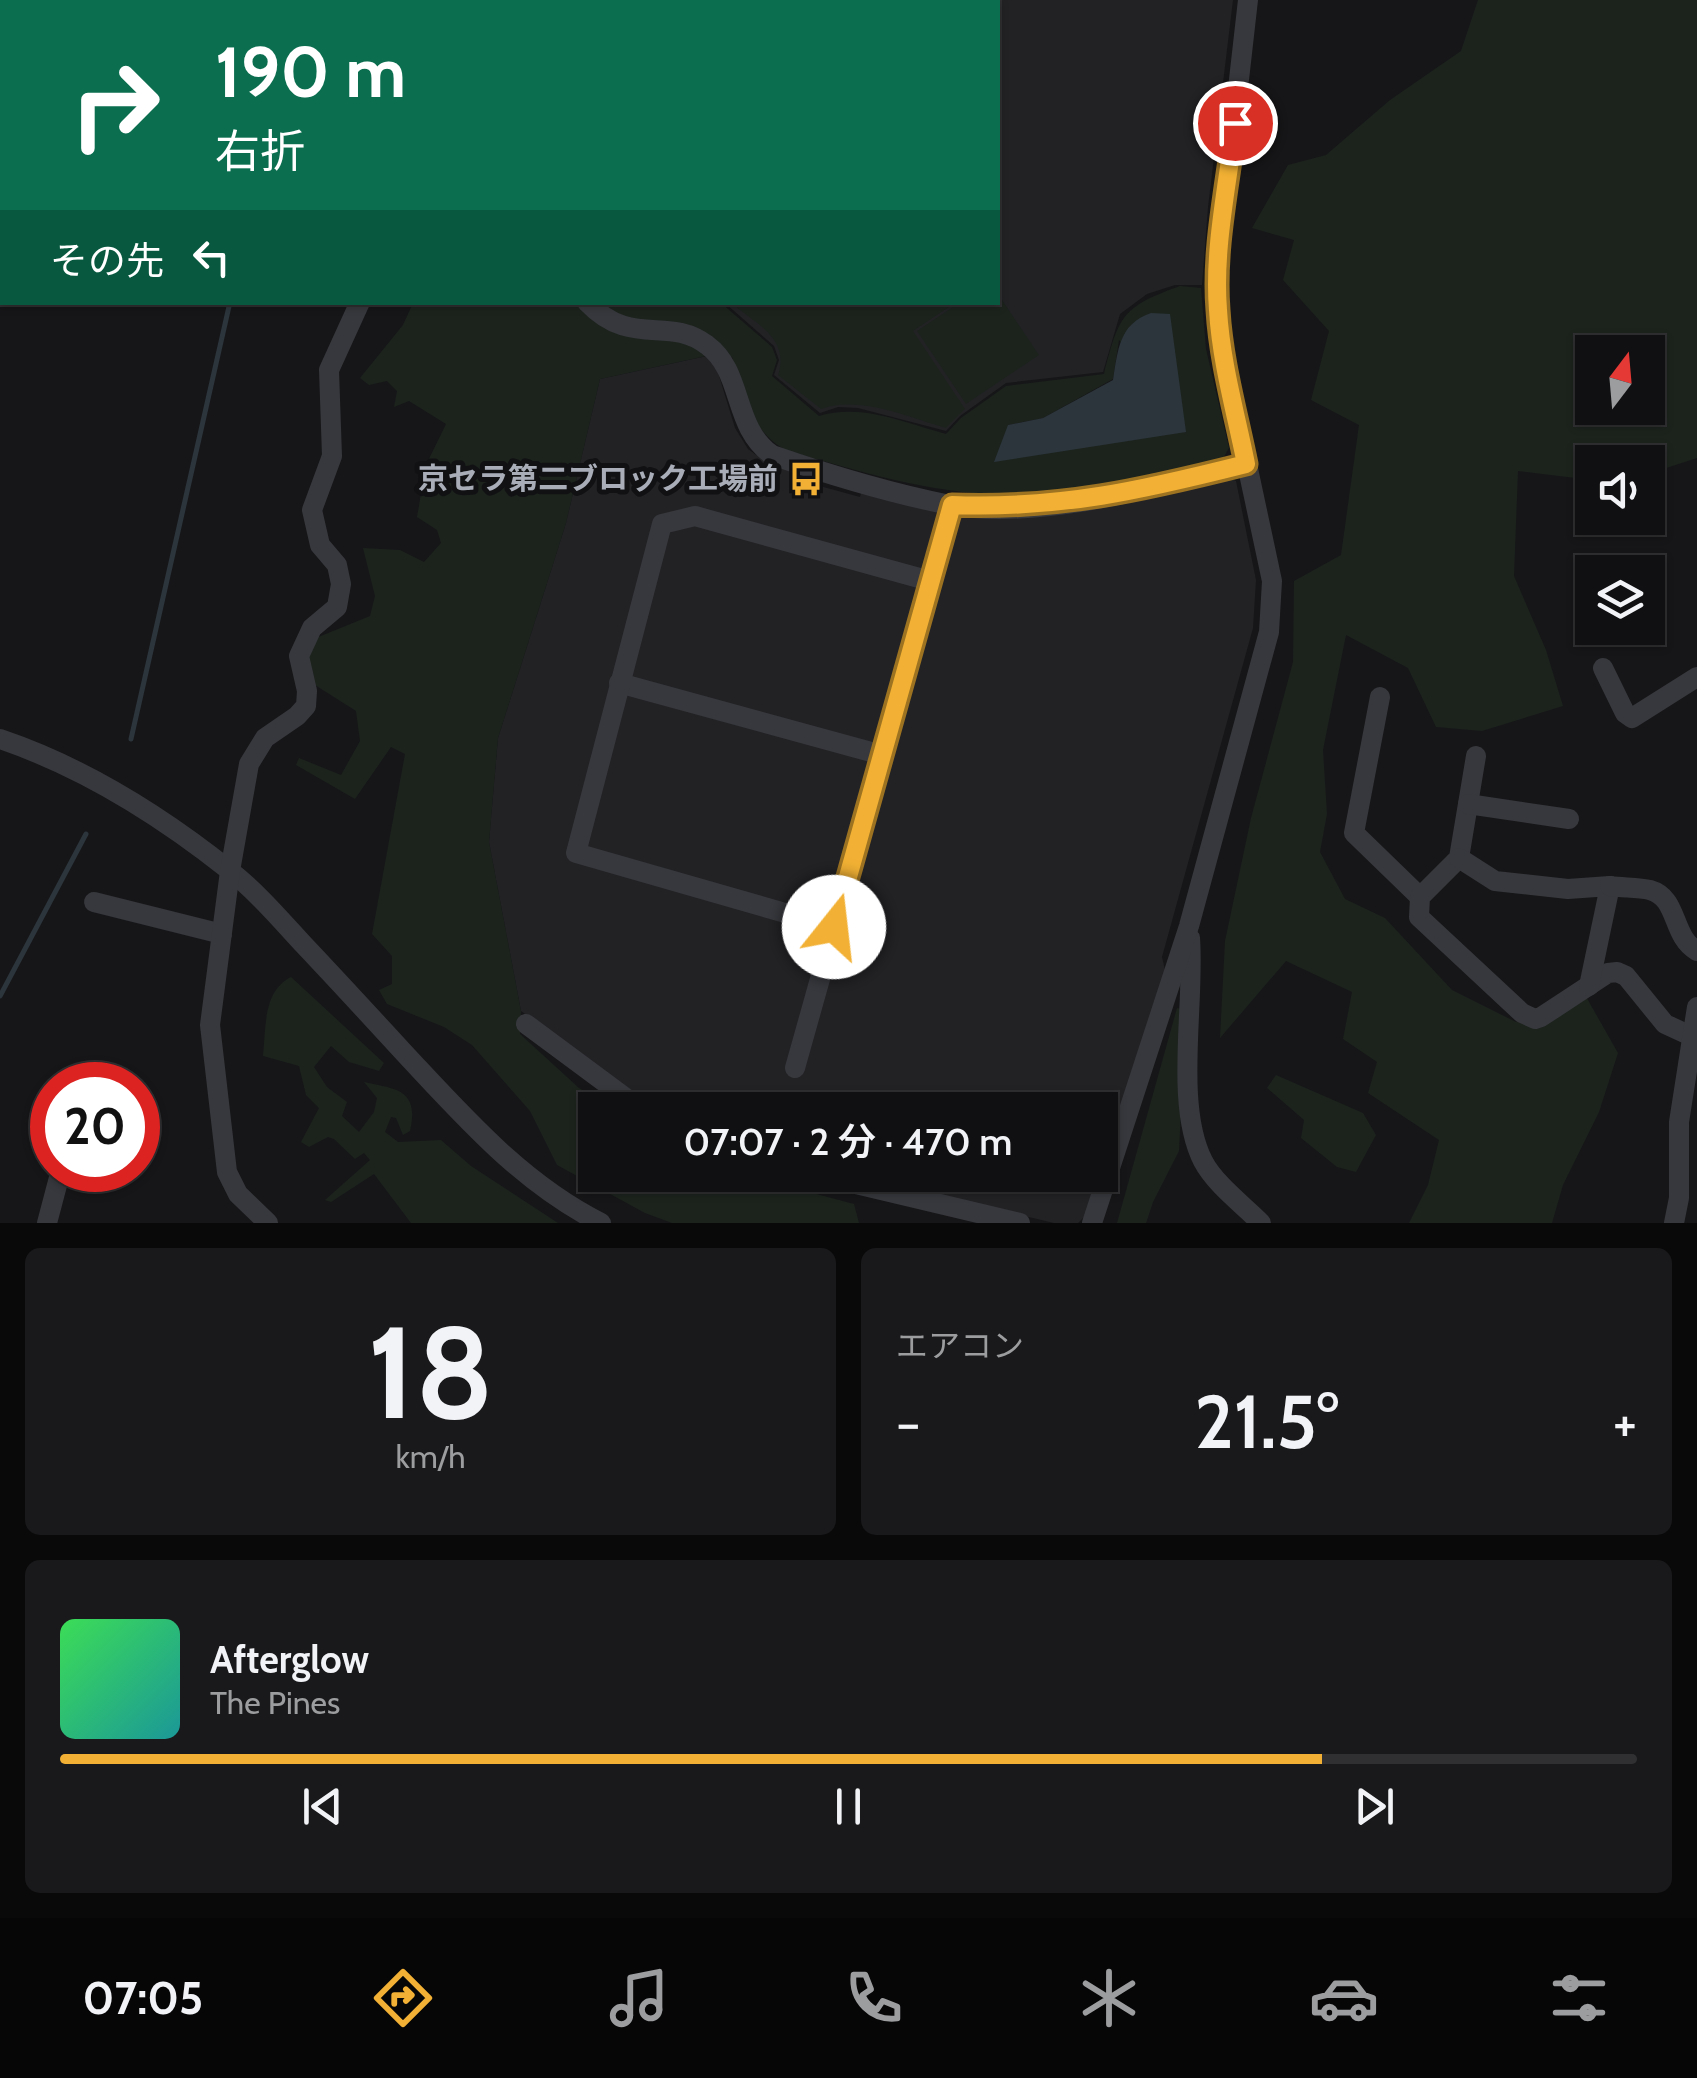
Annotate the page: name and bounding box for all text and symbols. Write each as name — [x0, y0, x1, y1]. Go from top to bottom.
text: 190 m — [215, 29, 406, 115]
icon: right — [50, 40, 180, 170]
pin — [1193, 81, 1278, 166]
icon: arrive — [1208, 96, 1263, 151]
text: 右折 — [215, 124, 305, 178]
icon: left — [184, 230, 239, 285]
text: その先 — [50, 237, 164, 284]
north arrow — [1575, 335, 1665, 425]
map controls — [1575, 335, 1665, 645]
button: sound — [1575, 445, 1665, 535]
place label: 京セラ第二ブロック工場前 — [418, 460, 778, 497]
bus stop icon: 京セラ第二ブロック工場前 — [787, 460, 825, 498]
button: layers — [1575, 555, 1665, 645]
position arrow — [782, 875, 886, 979]
speed limit sign: 20 — [30, 1062, 160, 1192]
text: 07:07 · 2 分 · 470 m — [684, 1118, 1012, 1165]
text: 18 — [367, 1293, 494, 1451]
text: エアコン — [896, 1326, 1024, 1365]
text: 21.5° — [1194, 1376, 1339, 1467]
text: − — [896, 1389, 920, 1456]
text: + — [1613, 1389, 1637, 1456]
text: km/h — [395, 1437, 466, 1476]
text: Afterglow — [210, 1636, 369, 1683]
text: The Pines — [210, 1683, 340, 1722]
icon: previous — [295, 1779, 350, 1834]
icon: pause — [821, 1779, 876, 1834]
icon: next — [1347, 1779, 1402, 1834]
icon: directions — [368, 1963, 438, 2033]
icon: music — [604, 1963, 674, 2033]
icon: phone — [839, 1963, 909, 2033]
icon: climate — [1074, 1963, 1144, 2033]
icon: car — [1309, 1963, 1379, 2033]
icon: filters — [1544, 1963, 1614, 2033]
text: 07:05 — [83, 1971, 203, 2025]

